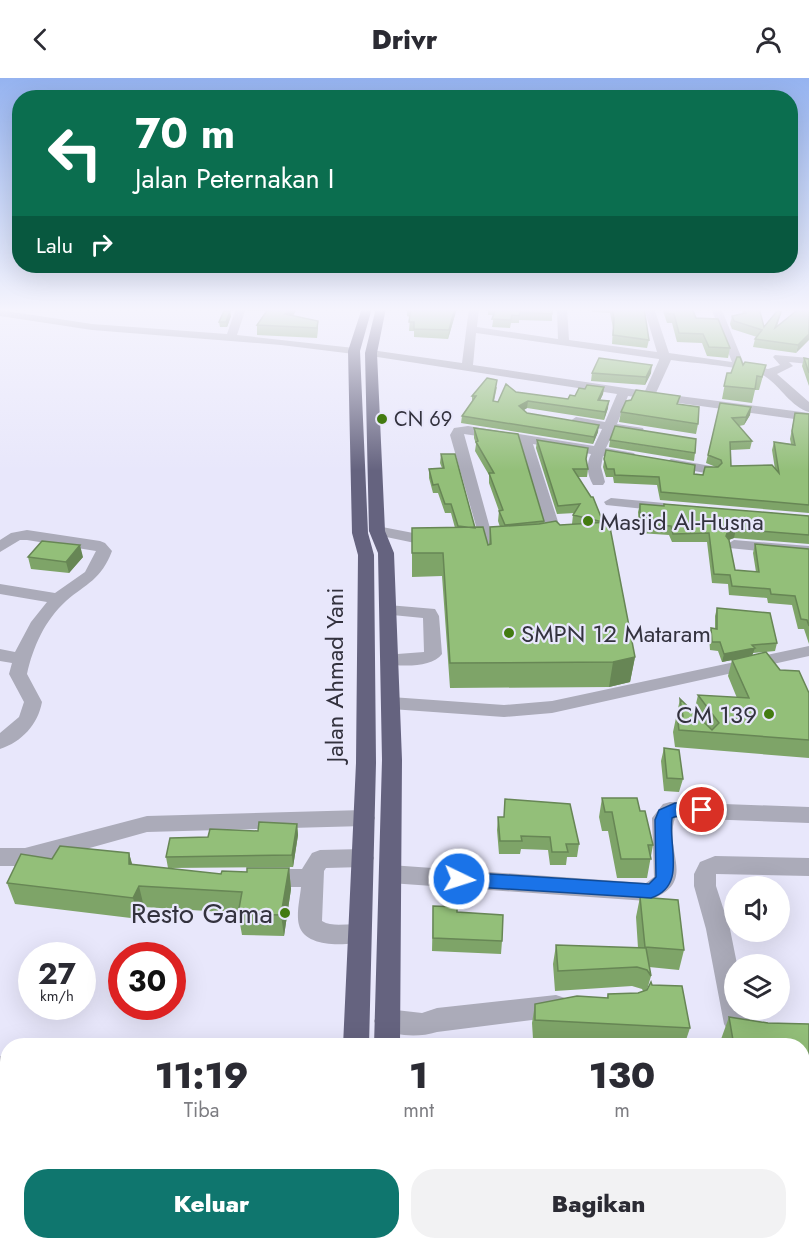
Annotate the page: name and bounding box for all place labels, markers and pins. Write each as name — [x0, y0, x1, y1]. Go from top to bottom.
place label: CN 69 — [394, 405, 452, 434]
marker: CN 69 — [375, 412, 389, 426]
place label: Masjid Al-Husna — [600, 504, 764, 539]
marker: Masjid Al-Husna — [581, 514, 595, 528]
place label: SMPN 12 Mataram — [521, 616, 711, 651]
marker: SMPN 12 Mataram — [502, 626, 516, 640]
place label: CM 139 — [676, 697, 757, 732]
marker: CM 139 — [762, 707, 776, 721]
pin — [676, 784, 727, 835]
place label: Resto Gama — [131, 893, 273, 934]
marker: Resto Gama — [278, 906, 292, 920]

